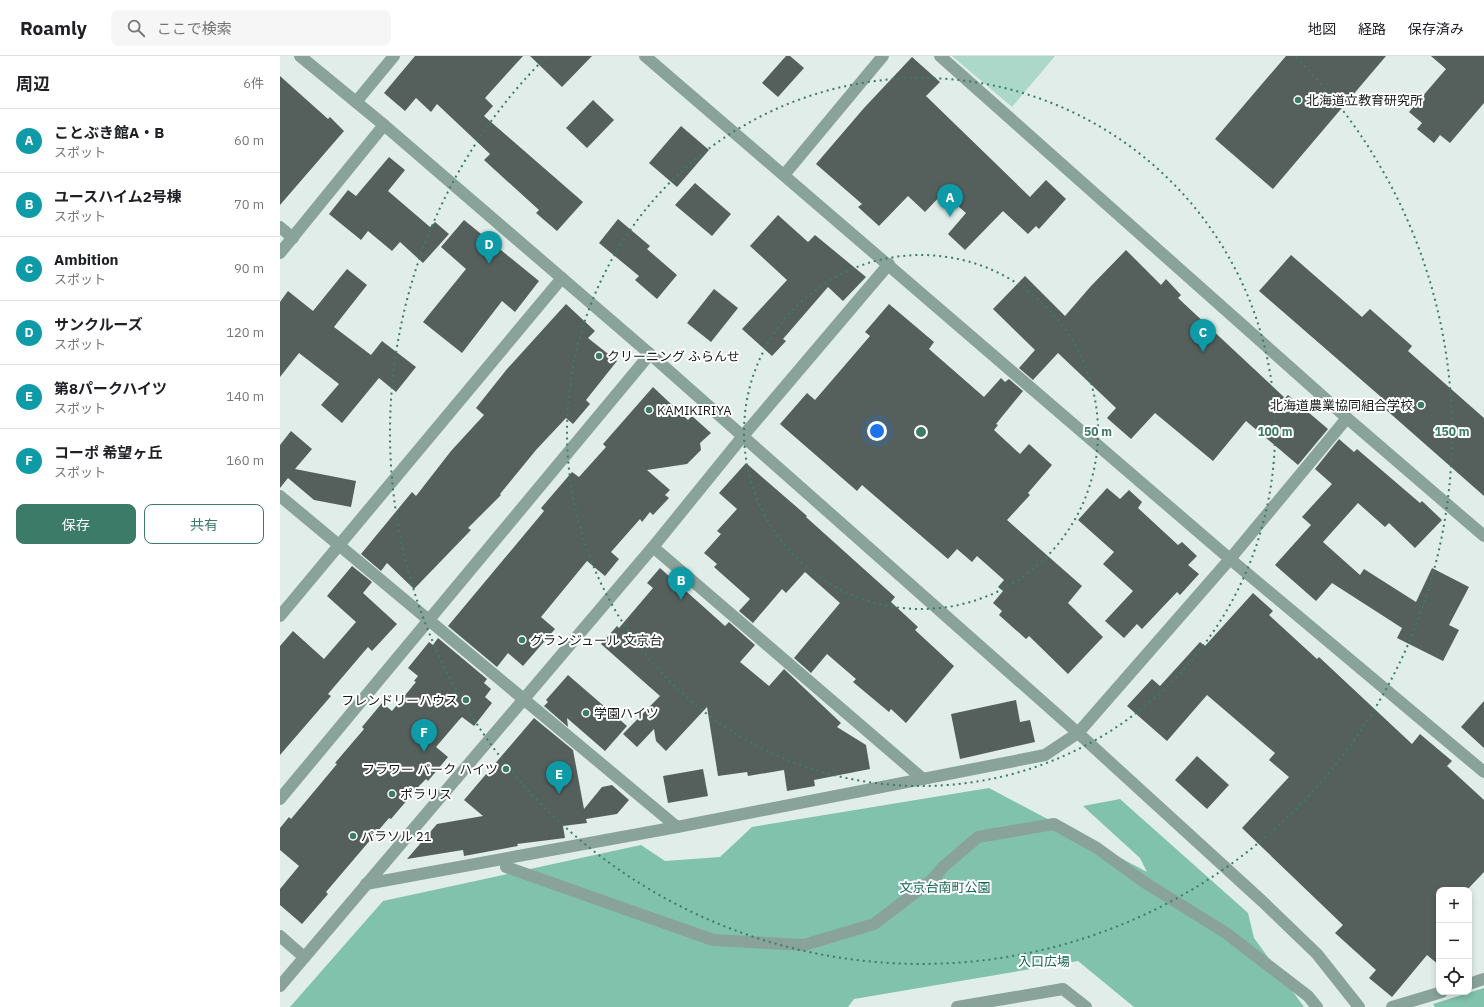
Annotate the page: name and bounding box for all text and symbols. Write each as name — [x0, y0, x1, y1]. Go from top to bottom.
search box — [111, 10, 391, 46]
text: Roamly — [20, 16, 87, 40]
icon: search — [125, 17, 147, 39]
text: ここで検索 — [157, 19, 232, 38]
text: 地図 — [1308, 20, 1336, 38]
text: 経路 — [1358, 20, 1386, 38]
text: 保存済み — [1408, 20, 1464, 38]
text: 周辺 — [16, 73, 50, 95]
text: 6件 — [243, 75, 264, 92]
place label: 北海道立教育研究所 — [1306, 92, 1423, 109]
marker: 北海道立教育研究所 — [1293, 95, 1303, 105]
text: ことぶき館A・B — [54, 123, 164, 142]
text: A — [25, 132, 33, 149]
text: 60 m — [234, 132, 264, 149]
text: スポット — [54, 144, 106, 161]
pin: A — [937, 184, 963, 217]
text: ユースハイム2号棟 — [54, 187, 182, 206]
text: B — [25, 196, 33, 213]
text: 70 m — [234, 196, 264, 213]
text: スポット — [54, 208, 106, 225]
pin: D — [476, 231, 502, 264]
text: Ambition — [54, 250, 119, 269]
text: C — [25, 260, 33, 277]
text: 90 m — [234, 260, 264, 277]
text: スポット — [54, 271, 106, 288]
text: サンクルーズ — [54, 315, 143, 334]
pin: C — [1190, 319, 1216, 352]
text: D — [24, 324, 34, 341]
text: 120 m — [226, 324, 264, 341]
text: スポット — [54, 336, 106, 353]
place label: クリーニング ふらんせ — [607, 348, 740, 365]
marker: クリーニング ふらんせ — [594, 351, 604, 361]
text: 第8パークハイツ — [54, 379, 167, 398]
text: E — [25, 388, 33, 405]
text: 140 m — [226, 388, 264, 405]
place label: 北海道農業協同組合学校 — [1270, 397, 1413, 414]
text: スポット — [54, 400, 106, 417]
marker: 北海道農業協同組合学校 — [1416, 400, 1426, 410]
place label: KAMIKIRIYA — [657, 402, 732, 419]
marker: KAMIKIRIYA — [644, 405, 654, 415]
your location — [867, 421, 887, 441]
text: 50 m — [1084, 424, 1112, 439]
text: 100 m — [1257, 424, 1293, 439]
text: 150 m — [1434, 424, 1470, 439]
centre of rings — [914, 425, 928, 439]
text: コーポ 希望ヶ丘 — [54, 443, 163, 462]
text: F — [25, 452, 33, 469]
text: 160 m — [226, 452, 264, 469]
text: スポット — [54, 464, 106, 481]
button: 保存 — [16, 504, 136, 544]
button: 共有 — [144, 504, 264, 544]
pin: B — [668, 567, 694, 600]
place label: グランジュール 文京台 — [530, 632, 662, 649]
marker: グランジュール 文京台 — [517, 635, 527, 645]
place label: フレンドリーハウス — [341, 692, 458, 709]
marker: フレンドリーハウス — [461, 695, 471, 705]
place label: 学園ハイツ — [594, 705, 659, 722]
marker: 学園ハイツ — [581, 708, 591, 718]
pin: F — [411, 719, 437, 752]
place label: フラワー パーク ハイツ — [362, 761, 498, 778]
pin: E — [546, 761, 572, 794]
marker: フラワー パーク ハイツ — [501, 764, 511, 774]
place label: ポラリス — [400, 786, 452, 803]
marker: ポラリス — [387, 789, 397, 799]
place label: パラソル 21 — [361, 828, 432, 845]
marker: パラソル 21 — [348, 831, 358, 841]
park label: 文京台南町公園 — [899, 879, 991, 896]
map controls — [1436, 887, 1472, 995]
button: + — [1436, 887, 1472, 923]
button: − — [1436, 923, 1472, 959]
park label: 入口広場 — [1018, 953, 1070, 970]
button: locate — [1436, 959, 1472, 995]

